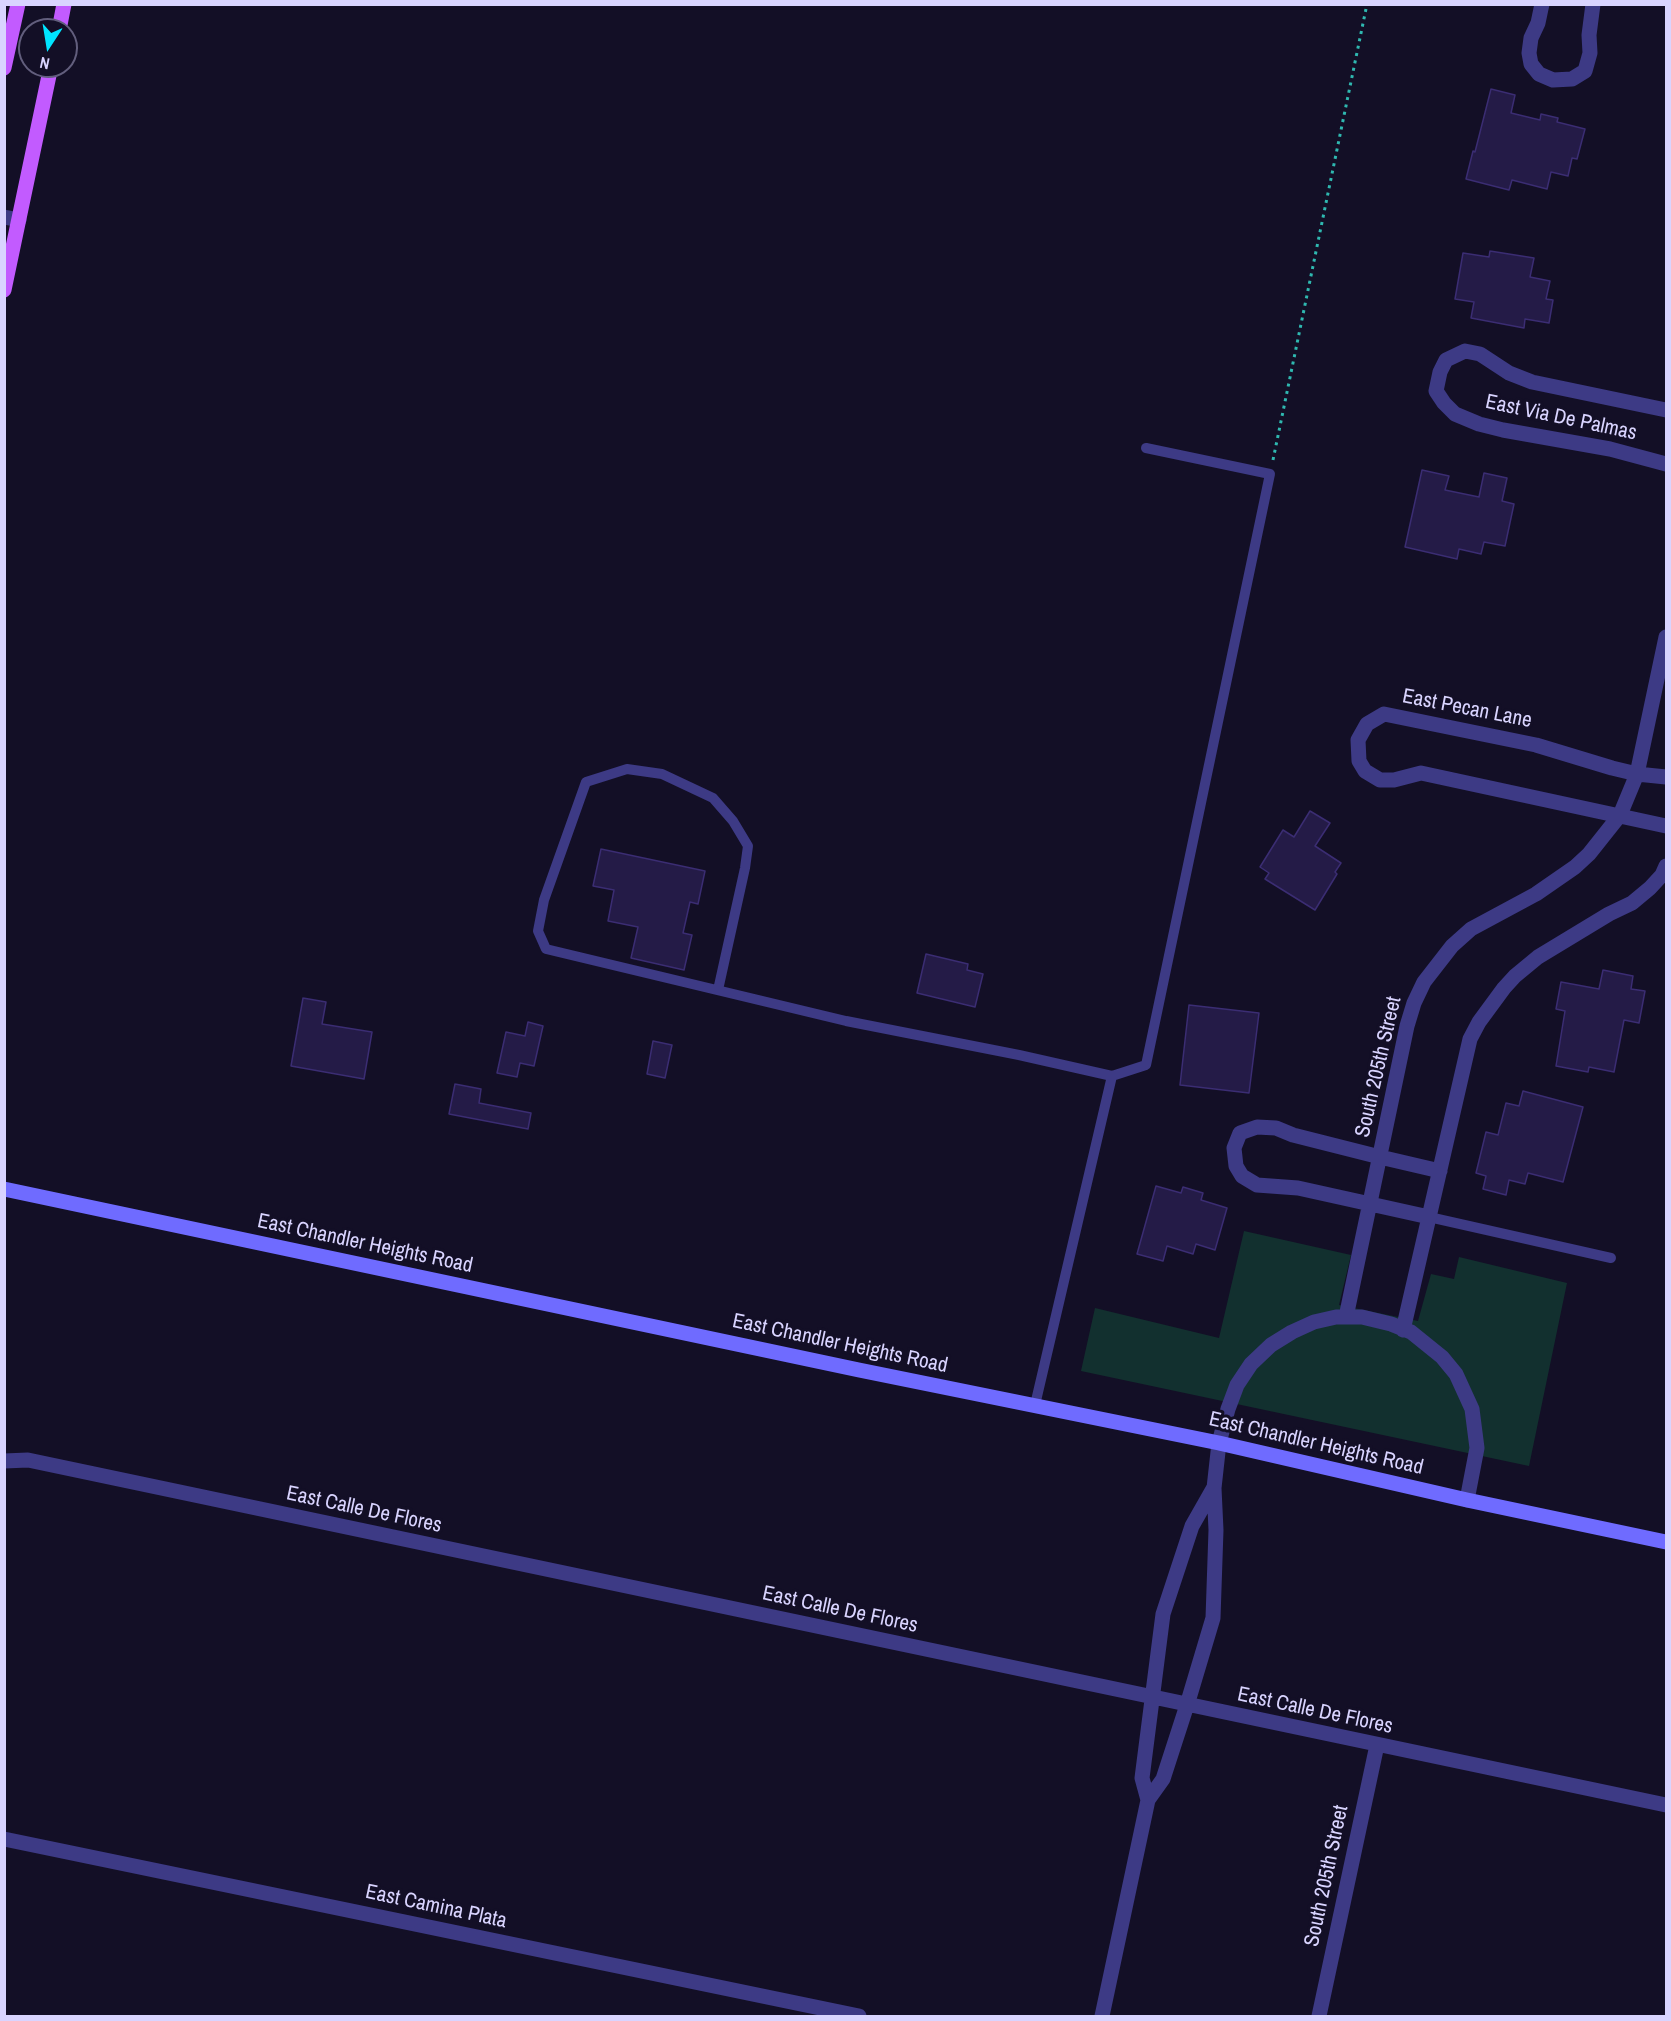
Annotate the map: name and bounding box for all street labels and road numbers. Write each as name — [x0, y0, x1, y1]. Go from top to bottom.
street label: East Via De Palmas — [1483, 390, 1639, 446]
street label: East Pecan Lane — [1400, 684, 1534, 734]
street label: South 205th Street — [1351, 994, 1407, 1140]
street label: East Chandler Heights Road — [255, 1209, 475, 1279]
street label: East Chandler Heights Road — [730, 1309, 950, 1379]
street label: East Chandler Heights Road — [1206, 1407, 1426, 1481]
street label: East Calle De Flores — [284, 1481, 444, 1539]
street label: East Calle De Flores — [760, 1581, 920, 1639]
street label: East Calle De Flores — [1235, 1682, 1395, 1740]
street label: South 205th Street — [1300, 1803, 1354, 1949]
street label: East Camina Plata — [363, 1880, 509, 1934]

